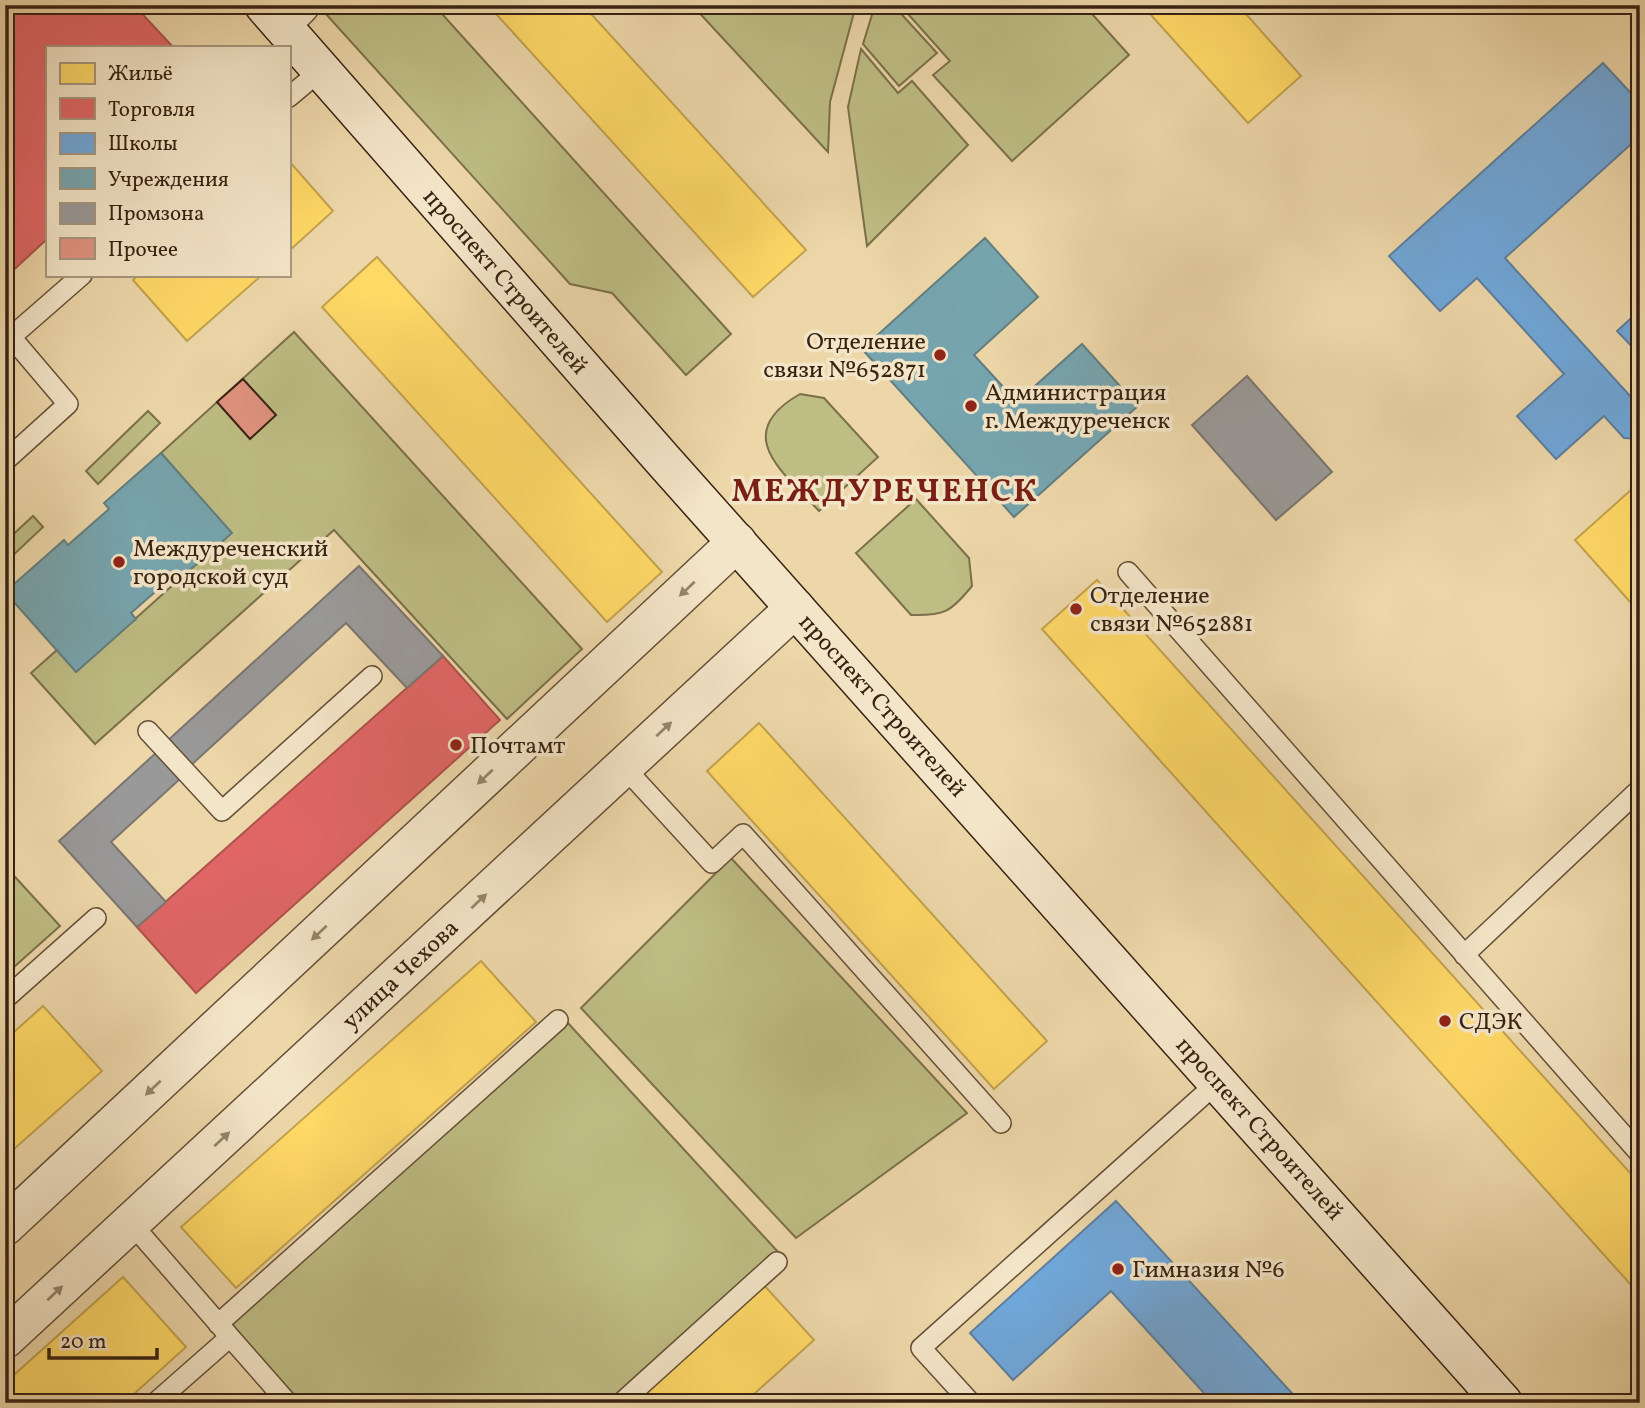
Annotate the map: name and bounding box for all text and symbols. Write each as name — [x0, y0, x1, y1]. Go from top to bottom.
legend — [46, 46, 290, 276]
text: Жильё — [108, 60, 173, 89]
text: Торговля — [108, 96, 195, 125]
text: Школы — [108, 130, 178, 159]
text: Учреждения — [108, 166, 229, 195]
street label: проспект Строителей — [414, 182, 595, 383]
text: Промзона — [108, 200, 204, 229]
text: Прочее — [108, 236, 178, 265]
place label: Отделение связи №652871 — [763, 326, 926, 388]
marker: Отделение связи №652871 — [932, 347, 948, 363]
place label: Администрация г. Междуреченск — [985, 377, 1170, 439]
marker: Администрация г. Междуреченск — [963, 398, 979, 414]
district label: МЕЖДУРЕЧЕНСК — [731, 471, 1039, 515]
place label: Междуреченский городской суд — [133, 533, 328, 595]
marker: Междуреченский городской суд — [111, 554, 127, 570]
one-way arrow — [679, 580, 696, 596]
place label: Отделение связи №652881 — [1090, 580, 1253, 642]
marker: Отделение связи №652881 — [1068, 601, 1084, 617]
street label: проспект Строителей — [790, 607, 973, 806]
one-way arrow — [655, 722, 672, 738]
place label: Почтамт — [470, 730, 565, 764]
marker: Почтамт — [448, 737, 464, 753]
one-way arrow — [477, 769, 494, 785]
one-way arrow — [470, 893, 487, 909]
street label: улица Чехова — [335, 912, 467, 1039]
one-way arrow — [311, 924, 328, 940]
place label: СДЭК — [1459, 1006, 1523, 1040]
marker: СДЭК — [1437, 1013, 1453, 1029]
street label: проспект Строителей — [1167, 1030, 1350, 1229]
one-way arrow — [144, 1080, 161, 1097]
one-way arrow — [213, 1131, 230, 1147]
place label: Гимназия №6 — [1132, 1254, 1285, 1288]
marker: Гимназия №6 — [1110, 1261, 1126, 1277]
one-way arrow — [46, 1285, 64, 1301]
scale bar — [49, 1317, 158, 1361]
text: 20 m — [60, 1328, 106, 1357]

